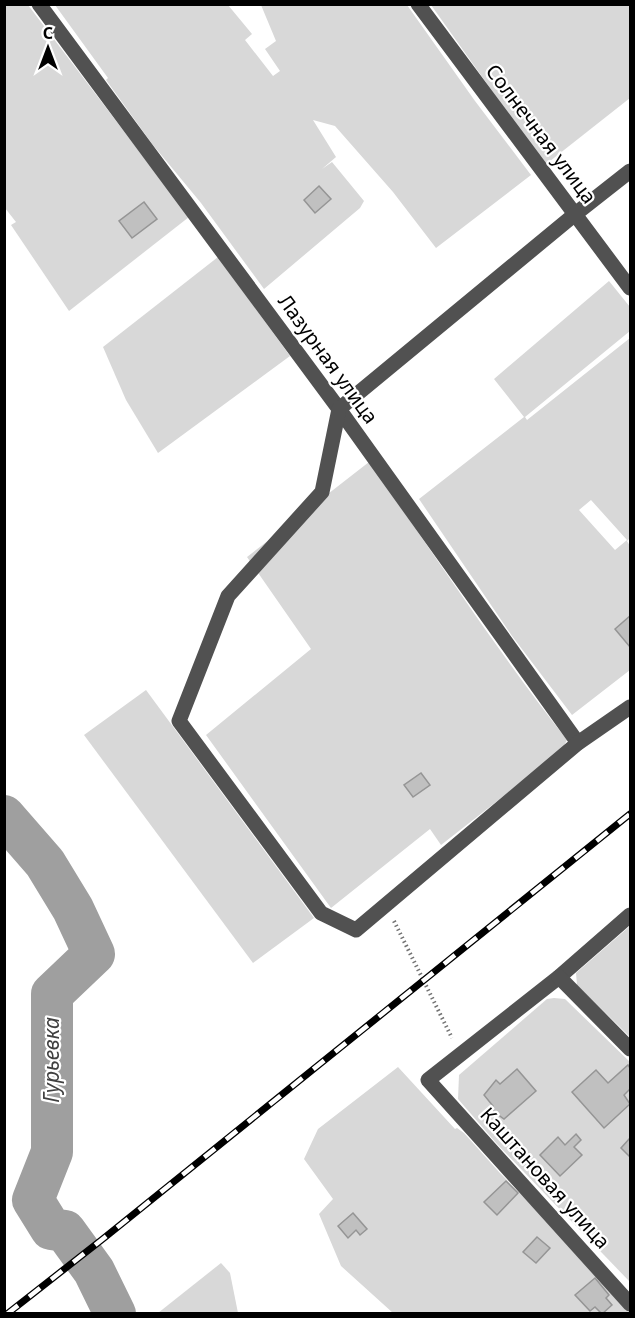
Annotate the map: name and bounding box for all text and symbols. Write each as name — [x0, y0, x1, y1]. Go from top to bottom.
north arrow — [18, 18, 78, 78]
text: С — [43, 22, 53, 44]
street label: Солнечная улица — [480, 58, 603, 209]
street label: Лазурная улица — [272, 289, 385, 429]
water label: Гурьевка — [37, 1017, 65, 1103]
street label: Каштановая улица — [475, 1101, 616, 1254]

